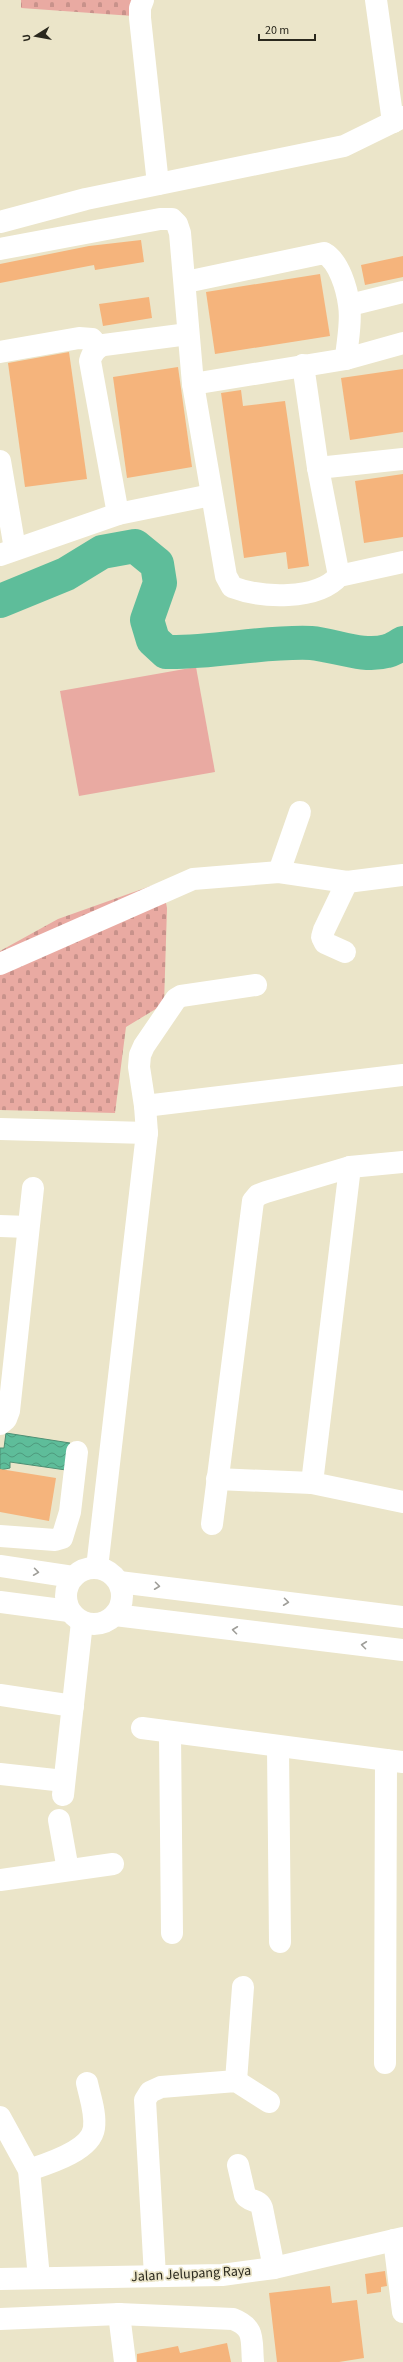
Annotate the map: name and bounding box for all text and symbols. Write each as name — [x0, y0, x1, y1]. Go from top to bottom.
north arrow — [16, 16, 56, 56]
scale bar — [259, 16, 315, 42]
text: 20 m — [265, 22, 289, 39]
text: U — [19, 33, 35, 43]
one-way arrow — [33, 1567, 39, 1576]
one-way arrow — [154, 1582, 160, 1591]
one-way arrow — [283, 1597, 289, 1606]
one-way arrow — [232, 1625, 238, 1634]
one-way arrow — [361, 1641, 367, 1650]
street label: Jalan Jelupang Raya — [131, 2261, 252, 2287]

